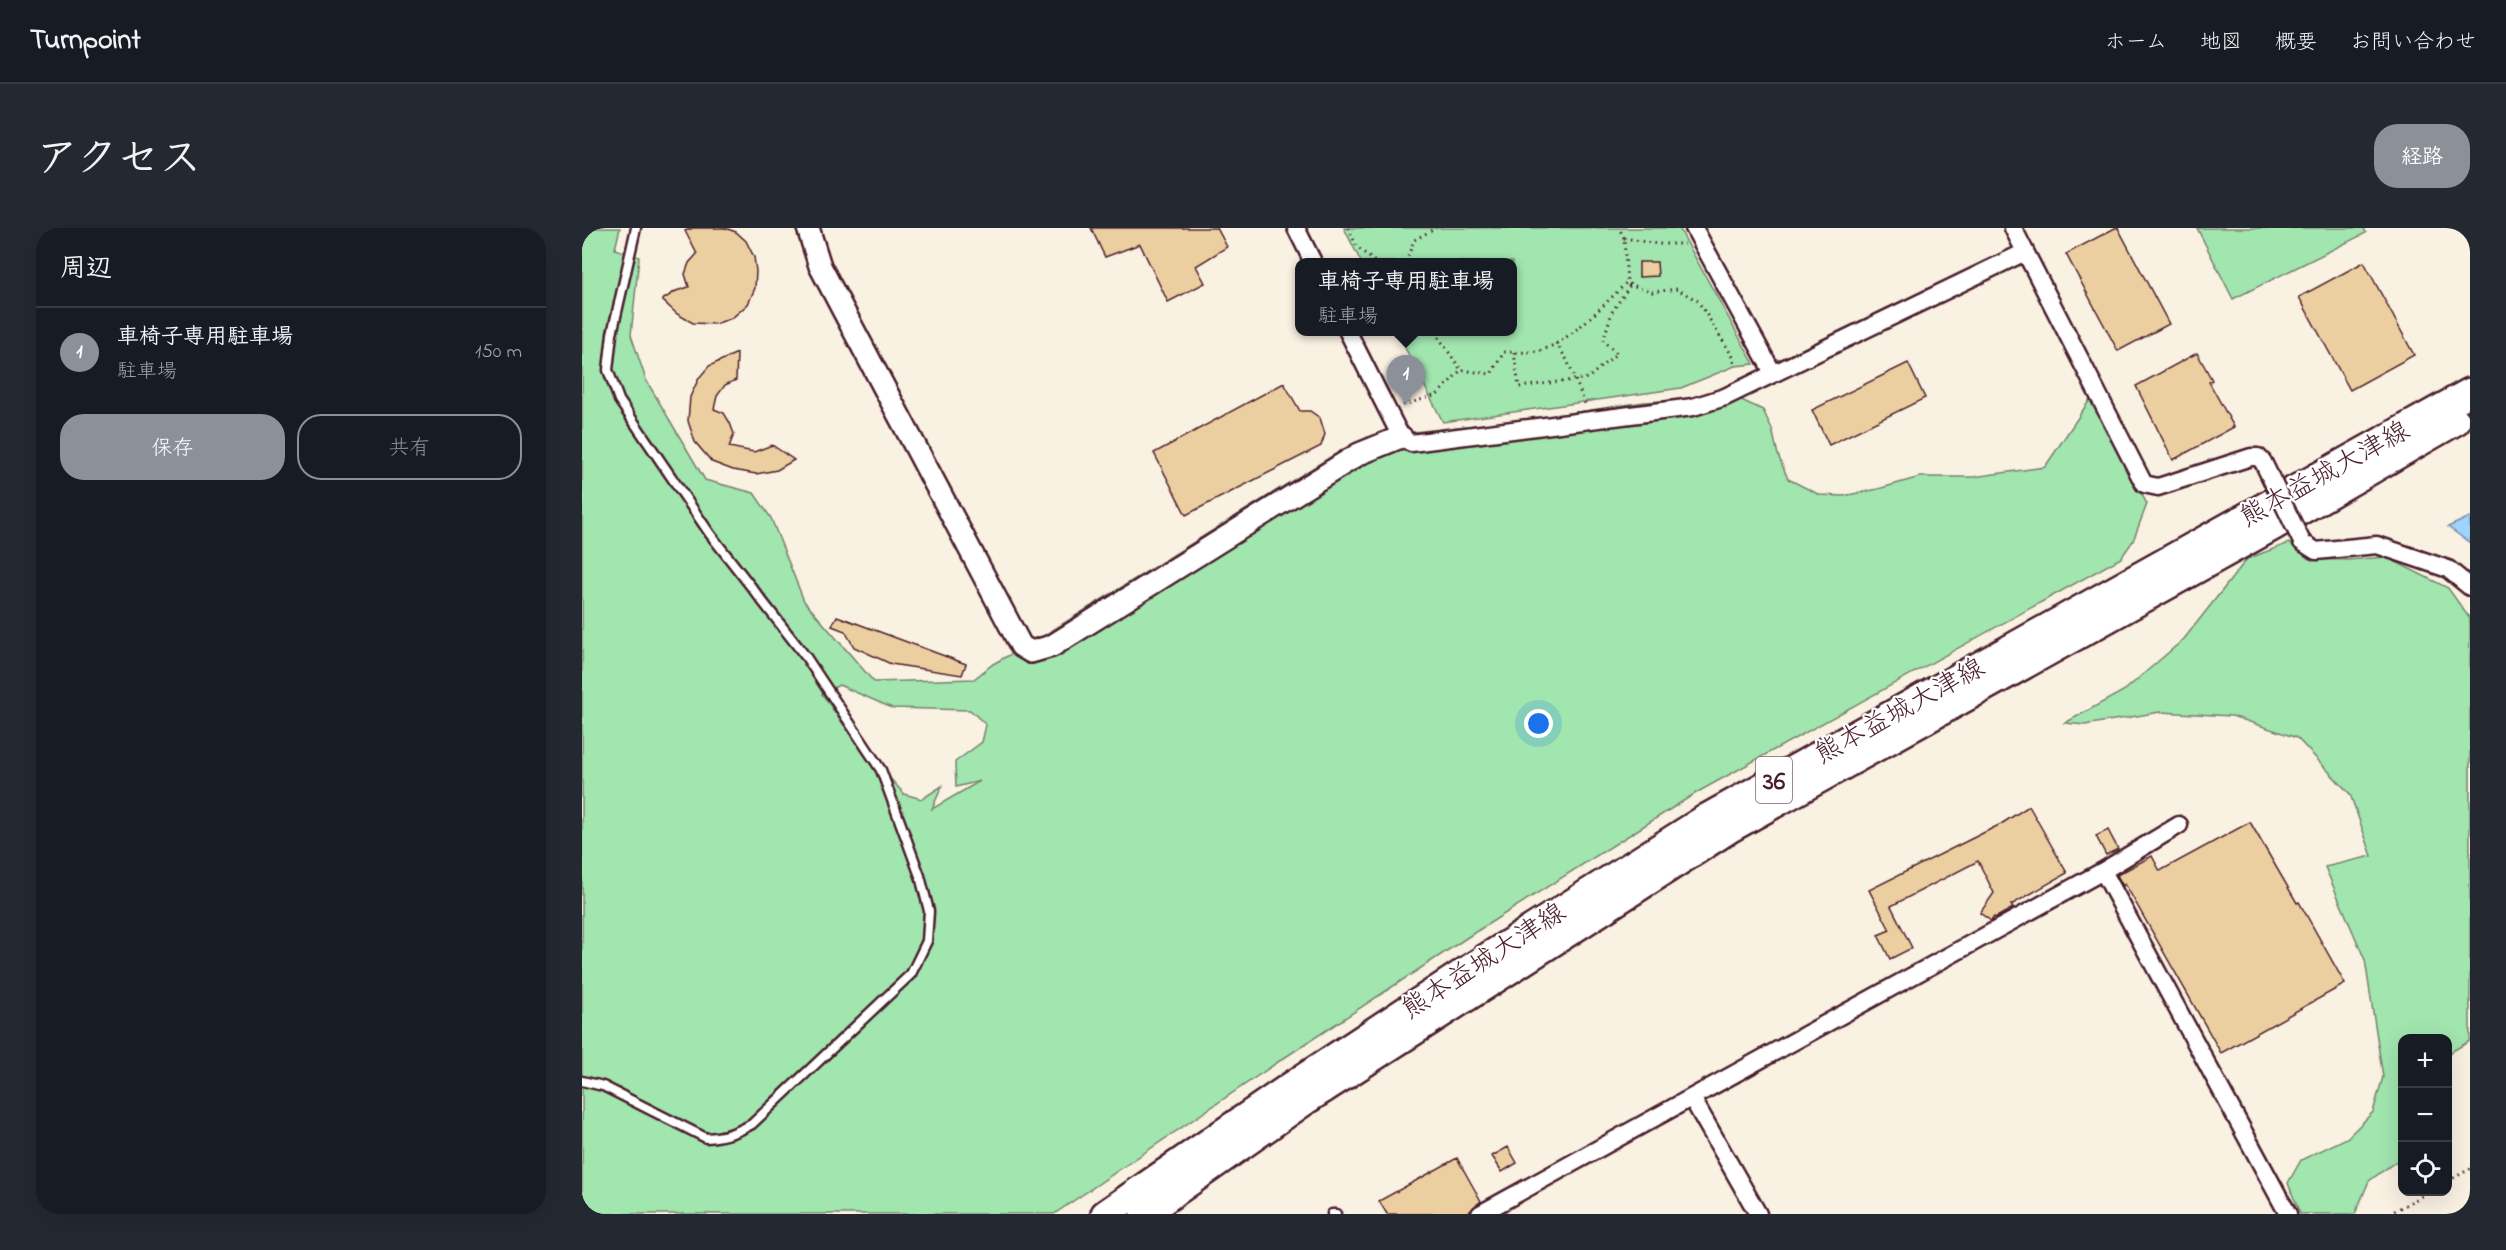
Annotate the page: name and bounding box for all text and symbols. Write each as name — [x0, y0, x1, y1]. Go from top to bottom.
text: Turnpoint — [30, 21, 141, 62]
text: ホーム — [2105, 28, 2167, 58]
text: 地図 — [2200, 28, 2242, 58]
text: 概要 — [2275, 28, 2317, 58]
text: お問い合わせ — [2350, 28, 2476, 58]
button: 経路 — [2374, 124, 2470, 188]
text: アクセス — [36, 130, 201, 191]
text: 周辺 — [60, 251, 112, 289]
popup — [1295, 258, 1517, 336]
text: 車椅子専用駐車場 — [1318, 267, 1494, 299]
text: 駐車場 — [1318, 303, 1378, 332]
text: 車椅子専用駐車場 — [117, 322, 293, 354]
text: 1 — [76, 338, 83, 367]
text: 150 m — [475, 338, 522, 367]
pin: 1 — [1386, 356, 1426, 405]
text: 駐車場 — [117, 358, 177, 387]
street label: 熊本益城大津線 — [2233, 412, 2417, 538]
button: 保存 — [60, 414, 285, 480]
button: 共有 — [297, 414, 522, 480]
street label: 熊本益城大津線 — [1808, 649, 1992, 775]
your location — [1524, 709, 1553, 738]
road number: 36 — [1756, 757, 1792, 803]
street label: 熊本益城大津線 — [1394, 894, 1574, 1030]
map controls — [2398, 1034, 2452, 1196]
button: + — [2398, 1034, 2452, 1088]
button: − — [2398, 1088, 2452, 1142]
button: locate — [2398, 1142, 2452, 1196]

